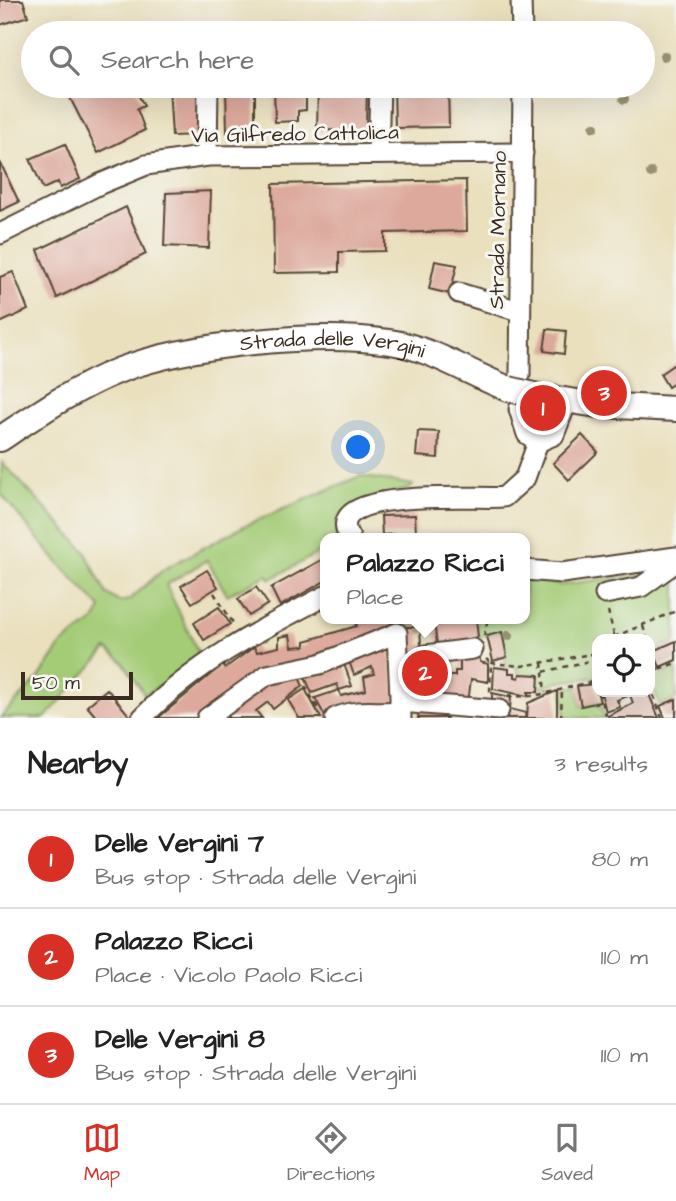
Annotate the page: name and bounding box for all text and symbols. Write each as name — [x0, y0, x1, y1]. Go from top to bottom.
search box — [21, 21, 655, 98]
icon: search — [45, 41, 83, 79]
text: Search here — [101, 42, 254, 78]
street label: Via Gilfredo Cattolica — [191, 118, 399, 150]
street label: Strada Mornano — [482, 150, 514, 309]
street label: Strada delle Vergini — [238, 324, 430, 365]
pin: 3 — [581, 367, 627, 419]
pin: 1 — [520, 382, 566, 434]
your location — [341, 430, 375, 464]
popup — [320, 533, 530, 624]
text: Palazzo Ricci — [346, 545, 504, 581]
text: Place — [346, 581, 403, 613]
map controls — [592, 634, 655, 697]
button: locate — [592, 634, 655, 697]
pin: 2 — [402, 647, 448, 699]
scale bar — [21, 669, 133, 701]
text: 50 m — [32, 670, 80, 697]
text: Nearby — [28, 743, 128, 785]
text: 3 results — [554, 748, 648, 780]
text: Delle Vergini 7 — [95, 825, 264, 861]
text: 1 — [50, 843, 52, 875]
text: 80 m — [591, 843, 648, 875]
text: Bus stop · Strada delle Vergini — [95, 861, 416, 893]
text: Palazzo Ricci — [95, 923, 252, 959]
text: 2 — [44, 941, 58, 973]
text: 110 m — [600, 941, 648, 973]
text: Place · Vicolo Paolo Ricci — [95, 959, 362, 991]
text: Delle Vergini 8 — [95, 1021, 265, 1057]
text: 3 — [45, 1039, 57, 1071]
text: 110 m — [600, 1039, 648, 1071]
text: Bus stop · Strada delle Vergini — [95, 1057, 416, 1089]
tab: Map — [83, 1119, 121, 1188]
tab: Directions — [287, 1119, 375, 1188]
tab: Saved — [541, 1119, 593, 1188]

